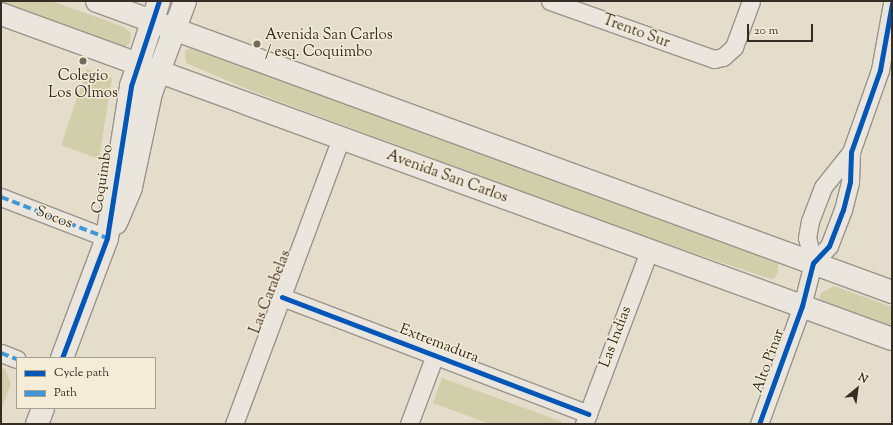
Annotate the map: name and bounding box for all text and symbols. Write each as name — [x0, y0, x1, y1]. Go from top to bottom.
street label: Trento Sur — [600, 12, 672, 52]
scale bar — [749, 16, 815, 42]
text: 20 m — [754, 22, 778, 40]
place label: Avenida San Carlos / esq. Coquimbo — [265, 26, 393, 61]
marker: Avenida San Carlos / esq. Coquimbo — [252, 39, 262, 49]
marker: Colegio Los Olmos — [78, 56, 88, 66]
place label: Colegio Los Olmos — [48, 67, 118, 102]
street label: Coquimbo — [89, 143, 117, 215]
street label: Avenida San Carlos — [384, 147, 510, 207]
street label: Socos — [33, 203, 75, 233]
street label: Las Carabelas — [247, 248, 295, 336]
street label: Las Indias — [596, 304, 636, 370]
street label: Extremadura — [397, 321, 481, 367]
street label: Alto Pinar — [749, 327, 789, 395]
legend — [16, 357, 156, 409]
text: Cycle path — [54, 364, 109, 382]
north arrow — [837, 369, 877, 409]
text: N — [855, 369, 871, 388]
text: Path — [54, 384, 77, 402]

